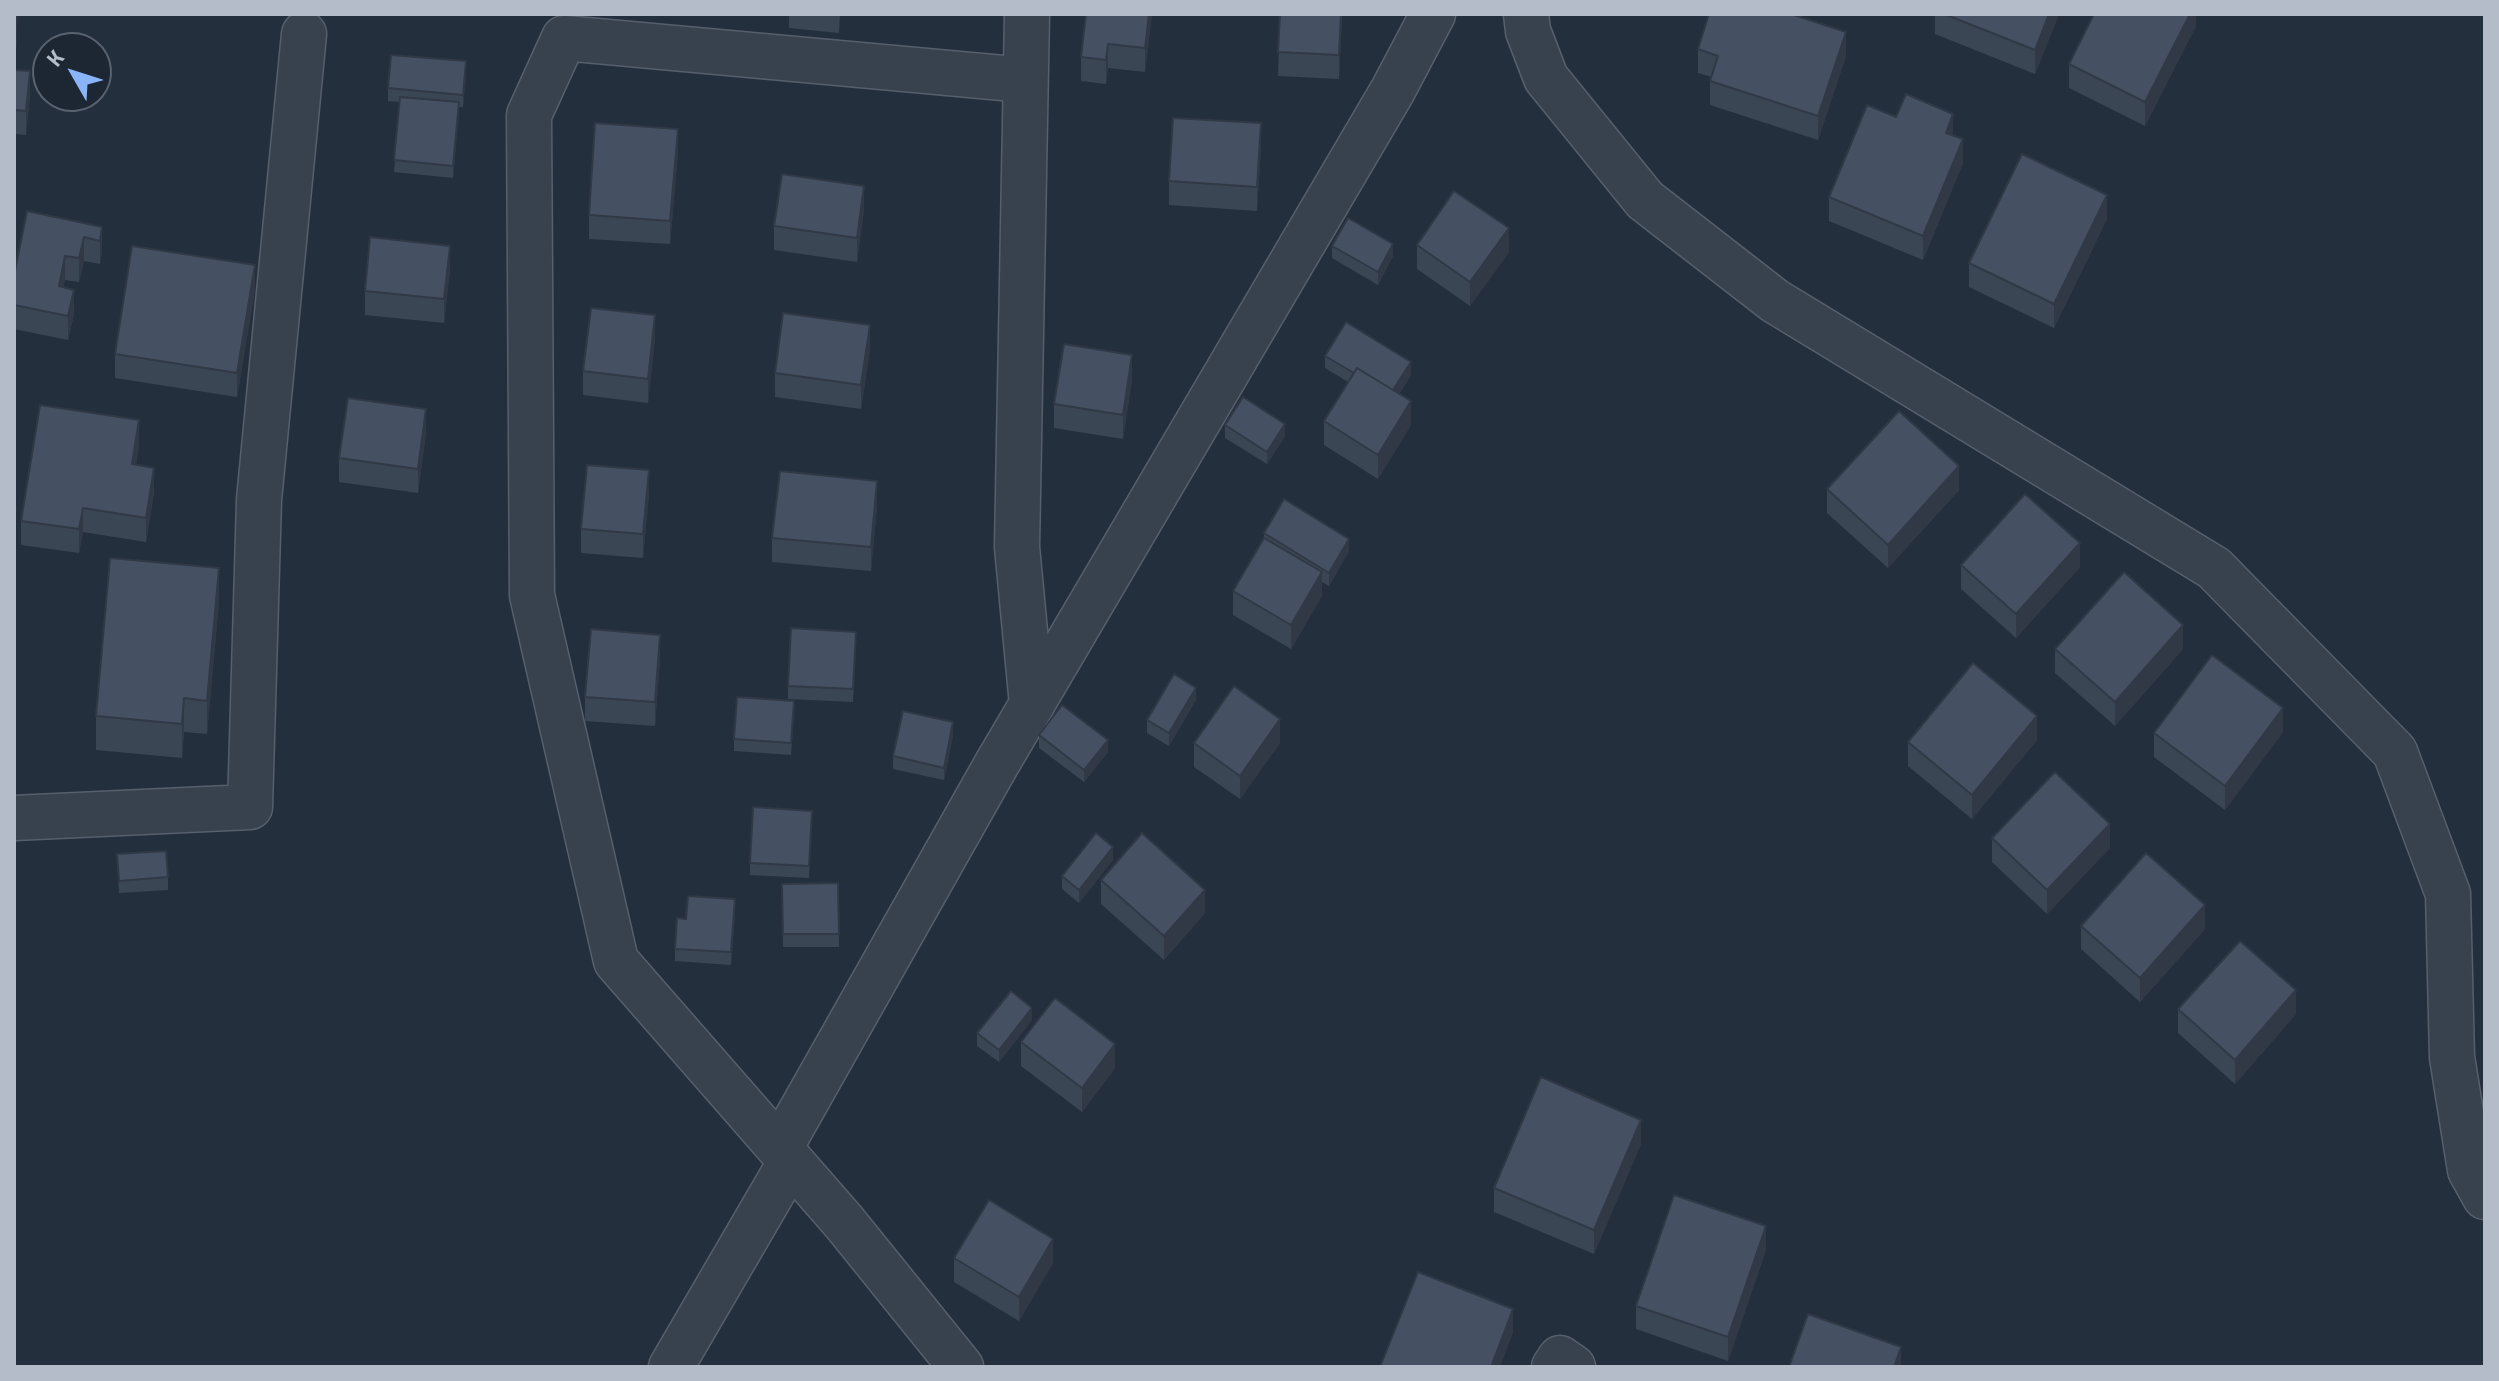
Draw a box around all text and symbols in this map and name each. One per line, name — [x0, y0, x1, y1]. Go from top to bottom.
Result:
north arrow — [32, 32, 112, 112]
text: K — [38, 42, 72, 74]

